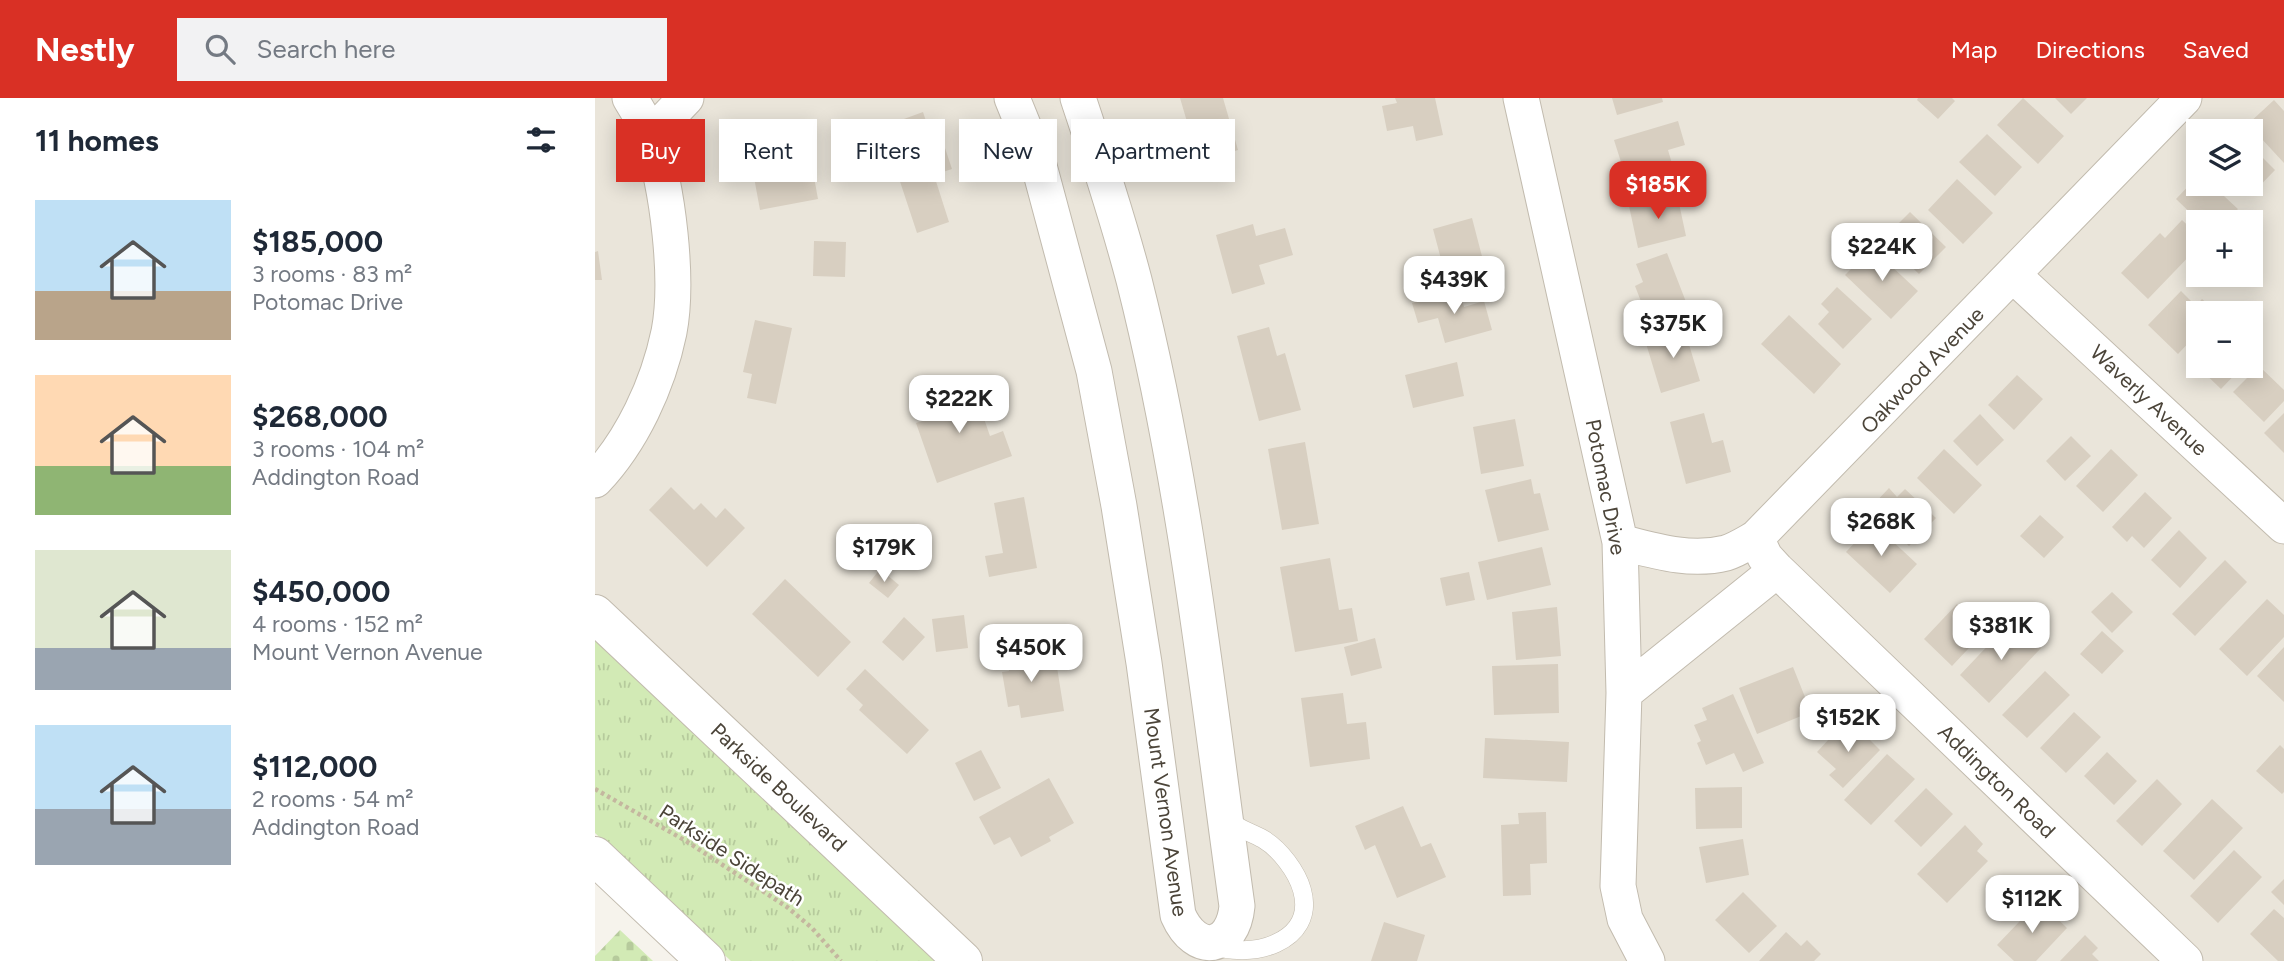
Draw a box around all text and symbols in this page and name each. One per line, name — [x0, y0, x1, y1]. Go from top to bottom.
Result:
search box — [177, 18, 667, 81]
text: Nestly — [35, 30, 135, 69]
icon: search — [201, 30, 239, 68]
text: Search here — [257, 33, 395, 65]
text: Map — [1951, 35, 1997, 64]
text: Directions — [2035, 35, 2145, 64]
text: Saved — [2183, 35, 2249, 64]
chip: Buy — [616, 119, 705, 182]
chip: Rent — [719, 119, 817, 182]
chip: Filters — [831, 119, 945, 182]
chip: New — [959, 119, 1057, 182]
chip: Apartment — [1071, 119, 1235, 182]
map controls — [2186, 119, 2263, 378]
button: layers — [2186, 119, 2263, 196]
icon: filters — [522, 121, 560, 159]
text: 11 homes — [35, 122, 159, 159]
pin: $185K — [1609, 162, 1707, 221]
text: $185K — [1625, 170, 1691, 198]
button: + — [2186, 210, 2263, 287]
text: $185,000 — [252, 223, 383, 260]
pin: $224K — [1833, 223, 1931, 283]
icon: home — [91, 228, 175, 312]
text: $224K — [1847, 232, 1917, 260]
pin: $439K — [1405, 256, 1503, 316]
text: 3 rooms · 83 m² — [252, 260, 412, 288]
text: $439K — [1420, 265, 1488, 293]
text: Potomac Drive — [252, 288, 403, 316]
pin: $375K — [1624, 300, 1722, 360]
button: − — [2186, 301, 2263, 378]
street label: Oakwood Avenue — [1855, 302, 1989, 438]
text: $375K — [1640, 309, 1707, 337]
street label: Waverly Avenue — [2085, 339, 2213, 461]
pin: $222K — [910, 376, 1008, 435]
text: $222K — [925, 384, 993, 412]
text: $268,000 — [252, 398, 388, 435]
icon: home — [91, 403, 175, 487]
street label: Potomac Drive — [1581, 417, 1631, 557]
text: 3 rooms · 104 m² — [252, 435, 424, 463]
text: Addington Road — [252, 463, 419, 491]
pin: $268K — [1832, 498, 1930, 558]
text: $268K — [1847, 507, 1915, 535]
pin: $179K — [835, 524, 933, 584]
text: $179K — [852, 533, 916, 561]
text: $450,000 — [252, 573, 391, 610]
icon: home — [91, 578, 175, 662]
pin: $381K — [1952, 602, 2050, 662]
text: 4 rooms · 152 m² — [252, 610, 423, 638]
text: $381K — [1969, 611, 2033, 639]
pin: $450K — [982, 624, 1080, 684]
text: $450K — [996, 633, 1066, 661]
text: Mount Vernon Avenue — [252, 638, 483, 666]
pin: $152K — [1799, 694, 1897, 754]
text: $152K — [1816, 703, 1880, 731]
street label: Mount Vernon Avenue — [1139, 706, 1193, 918]
street label: Parkside Boulevard — [706, 718, 852, 856]
street label: Addington Road — [1933, 719, 2061, 843]
text: $112,000 — [252, 748, 377, 785]
icon: home — [91, 753, 175, 837]
text: 2 rooms · 54 m² — [252, 785, 414, 813]
street label: Parkside Sidepath — [655, 799, 809, 911]
text: Addington Road — [252, 813, 419, 841]
pin: $112K — [1983, 876, 2081, 935]
text: $112K — [2002, 884, 2062, 912]

